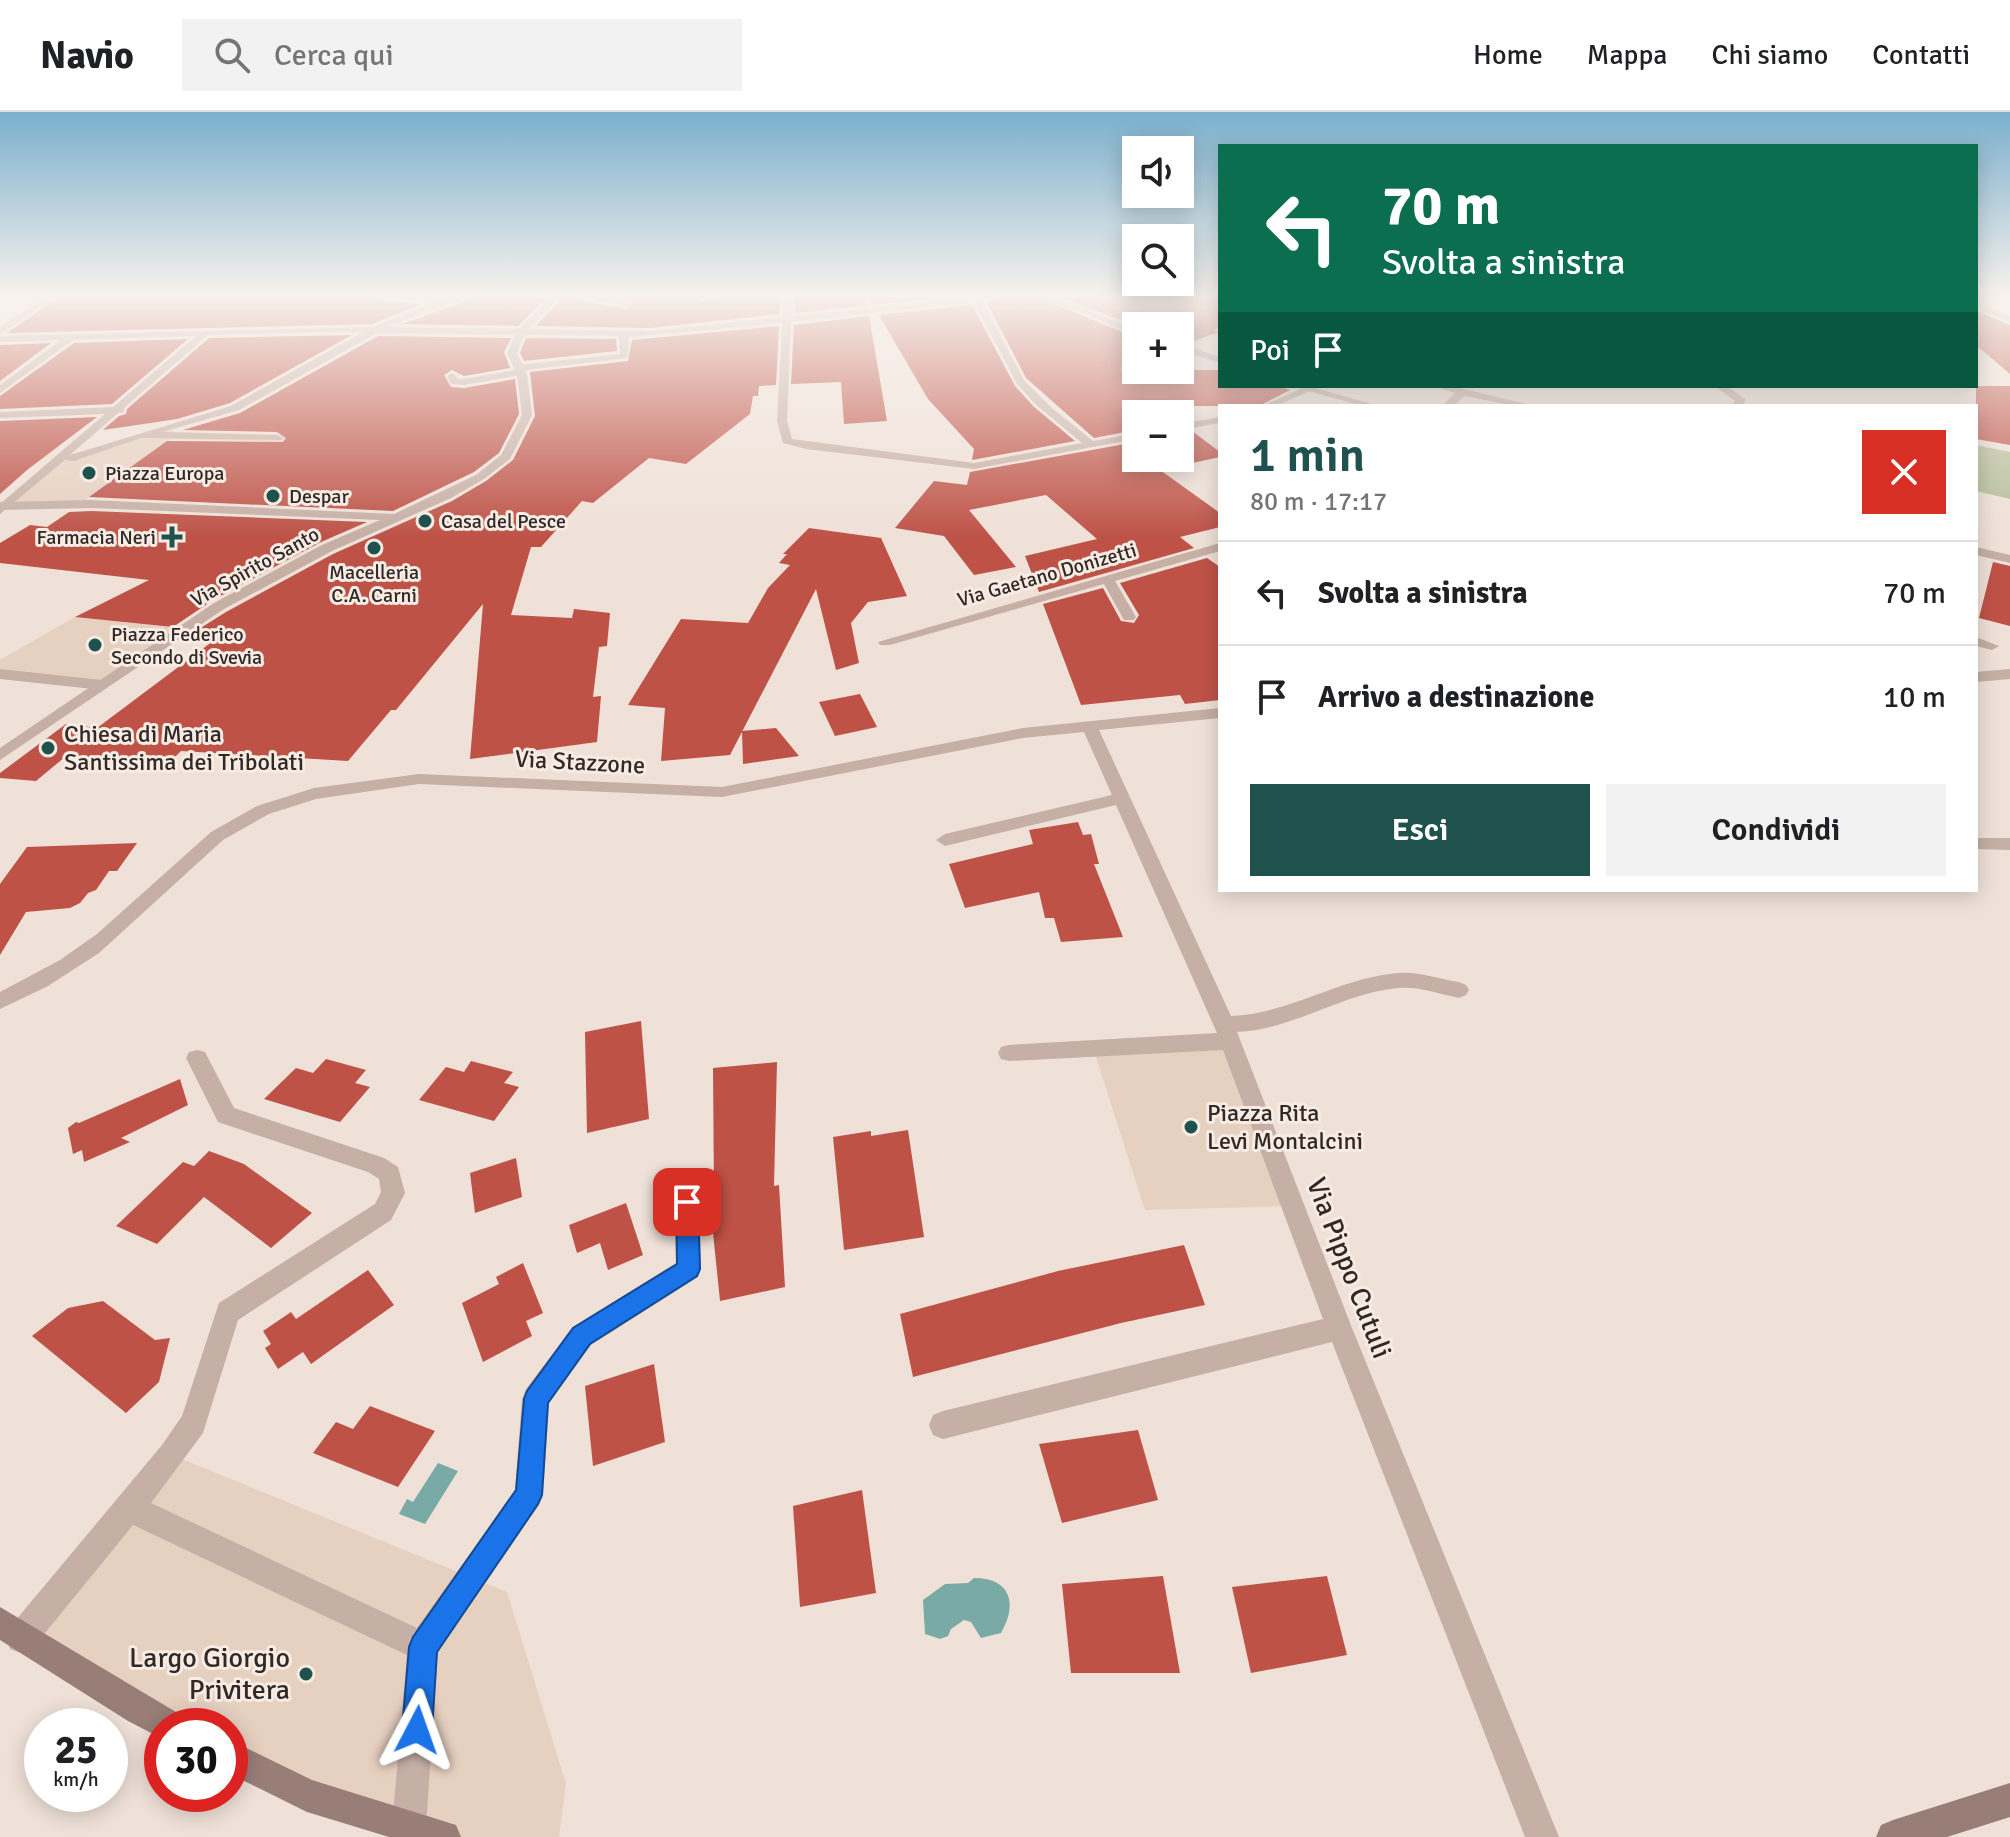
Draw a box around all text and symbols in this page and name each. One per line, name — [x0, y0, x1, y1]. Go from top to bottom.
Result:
search box — [182, 19, 742, 91]
text: Navio — [40, 32, 134, 79]
icon: search — [210, 33, 254, 77]
text: Cerca qui — [274, 37, 394, 74]
text: Home — [1473, 38, 1543, 72]
text: Mappa — [1587, 38, 1668, 72]
text: Chi siamo — [1712, 38, 1828, 72]
text: Contatti — [1872, 38, 1970, 72]
map controls — [1122, 136, 1194, 472]
button: sound — [1122, 136, 1194, 208]
text: 70 m — [1382, 171, 1500, 240]
icon: left — [1250, 176, 1354, 280]
button: search — [1122, 224, 1194, 296]
text: Svolta a sinistra — [1382, 240, 1625, 285]
button: + — [1122, 312, 1194, 384]
icon: arrive — [1306, 328, 1350, 372]
text: Poi — [1250, 332, 1290, 369]
button: − — [1122, 400, 1194, 472]
text: 1 min — [1250, 426, 1365, 485]
button: close — [1862, 430, 1946, 514]
place label: Piazza Europa — [105, 461, 224, 486]
marker: Piazza Europa — [80, 464, 98, 482]
place label: Despar — [289, 484, 349, 509]
text: 80 m · 17:17 — [1250, 486, 1387, 518]
marker: Despar — [264, 487, 282, 505]
place label: Casa del Pesce — [441, 509, 566, 534]
marker: Casa del Pesce — [416, 512, 434, 530]
street label: Via Spirito Santo — [187, 521, 323, 613]
place label: Farmacia Neri — [36, 525, 156, 550]
marker: Farmacia Neri — [163, 528, 181, 546]
street label: Via Gaetano Donizetti — [955, 537, 1139, 613]
marker: Macelleria C.A. Carni — [365, 539, 383, 557]
place label: Macelleria C.A. Carni — [329, 560, 419, 608]
icon: left — [1250, 571, 1294, 615]
text: Svolta a sinistra — [1318, 575, 1528, 612]
text: 70 m — [1883, 575, 1946, 612]
place label: Piazza Federico Secondo di Svevia — [111, 622, 262, 670]
marker: Piazza Federico Secondo di Svevia — [86, 636, 104, 654]
icon: arrive — [1250, 675, 1294, 719]
text: Arrivo a destinazione — [1318, 679, 1594, 716]
text: 10 m — [1883, 679, 1946, 716]
place label: Chiesa di Maria Santissima dei Tribolati — [64, 719, 304, 777]
marker: Chiesa di Maria Santissima dei Tribolati — [39, 739, 57, 757]
street label: Via Stazzone — [514, 744, 646, 780]
button: Esci — [1250, 784, 1590, 876]
button: Condividi — [1606, 784, 1946, 876]
place label: Piazza Rita Levi Montalcini — [1207, 1098, 1363, 1156]
marker: Piazza Rita Levi Montalcini — [1182, 1118, 1200, 1136]
pin — [653, 1168, 721, 1236]
street label: Via Pippo Cutuli — [1299, 1173, 1399, 1363]
icon: arrive — [665, 1180, 709, 1224]
place label: Largo Giorgio Privitera — [129, 1641, 290, 1707]
marker: Largo Giorgio Privitera — [297, 1665, 315, 1683]
position arrow — [375, 1688, 459, 1772]
speed limit sign: 30 — [144, 1708, 248, 1812]
text: 25 — [54, 1725, 98, 1775]
text: km/h — [53, 1767, 99, 1792]

